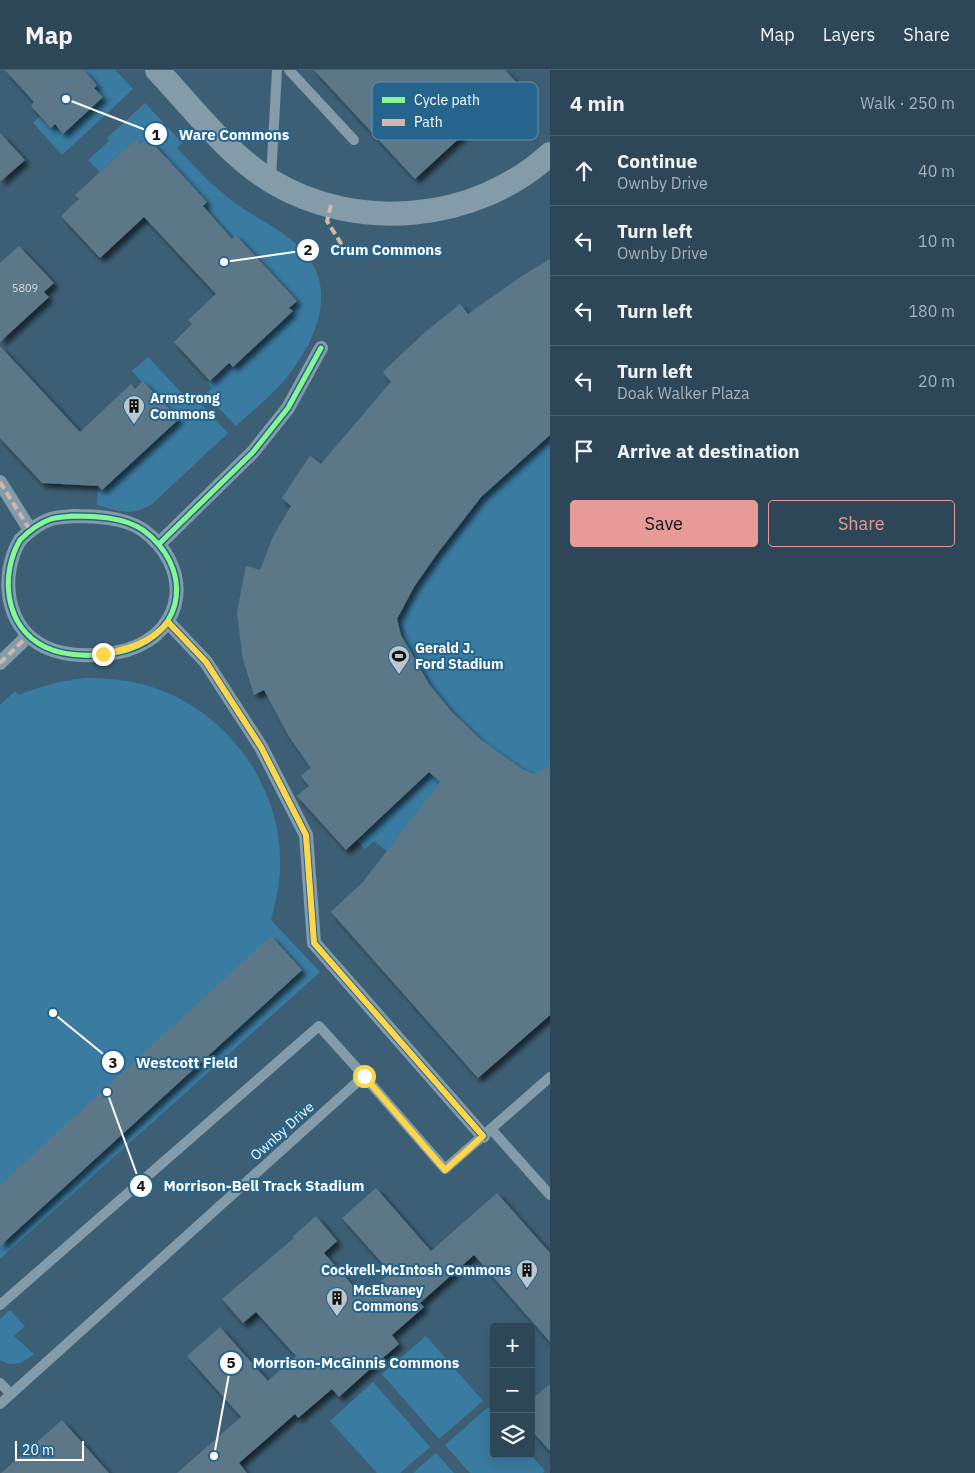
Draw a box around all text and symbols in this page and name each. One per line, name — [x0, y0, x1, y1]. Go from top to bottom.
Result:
text: Map — [25, 19, 73, 51]
text: Map — [760, 23, 795, 46]
text: Layers — [823, 23, 875, 46]
text: Share — [903, 23, 950, 46]
legend — [372, 82, 538, 140]
text: 4 min — [570, 89, 625, 117]
text: Cycle path — [414, 91, 480, 109]
text: Walk · 250 m — [860, 93, 955, 113]
text: Path — [414, 113, 443, 131]
callout: Ware Commons — [144, 119, 299, 149]
text: 1 — [151, 125, 161, 144]
text: Ware Commons — [179, 125, 290, 144]
text: Continue — [617, 149, 697, 173]
icon: ahead — [570, 157, 598, 185]
text: 40 m — [918, 161, 955, 181]
text: Ownby Drive — [617, 173, 708, 193]
text: Turn left — [617, 219, 693, 243]
icon: left — [570, 227, 598, 255]
text: 10 m — [918, 231, 955, 251]
callout: Crum Commons — [295, 235, 452, 265]
text: 2 — [303, 240, 313, 259]
text: Crum Commons — [330, 240, 442, 259]
text: Ownby Drive — [617, 243, 708, 263]
house number: 5809 — [12, 281, 38, 295]
icon: left — [570, 297, 598, 325]
text: Turn left — [617, 299, 693, 323]
text: 180 m — [908, 301, 955, 321]
text: Turn left — [617, 359, 693, 383]
icon: left — [570, 367, 598, 395]
text: 20 m — [918, 371, 955, 391]
text: Doak Walker Plaza — [617, 383, 750, 403]
place label: Armstrong Commons — [150, 389, 220, 423]
building icon: Armstrong Commons — [122, 394, 146, 425]
icon: arrive — [570, 437, 598, 465]
text: Arrive at destination — [617, 439, 800, 463]
button: Save — [570, 500, 758, 547]
button: Share — [768, 500, 955, 547]
place label: Gerald J. Ford Stadium — [415, 639, 503, 673]
route end — [92, 643, 115, 666]
sports icon: Gerald J. Ford Stadium — [387, 644, 411, 675]
callout: Westcott Field — [101, 1047, 248, 1077]
text: 3 — [108, 1053, 118, 1072]
text: Westcott Field — [136, 1053, 238, 1072]
route start — [353, 1065, 376, 1088]
street label: Ownby Drive — [246, 1098, 318, 1164]
callout: Morrison-Bell Track Stadium — [129, 1171, 374, 1201]
text: 4 — [136, 1176, 146, 1195]
text: Morrison-Bell Track Stadium — [164, 1176, 364, 1195]
building icon: Cockrell-McIntosh Commons — [515, 1258, 539, 1289]
place label: Cockrell-McIntosh Commons — [321, 1261, 511, 1279]
place label: McElvaney Commons — [353, 1281, 424, 1315]
building icon: McElvaney Commons — [325, 1286, 349, 1317]
map controls — [490, 1323, 535, 1458]
button: + — [490, 1323, 535, 1368]
callout: Morrison-McGinnis Commons — [218, 1348, 470, 1378]
text: 5 — [226, 1353, 236, 1372]
text: Morrison-McGinnis Commons — [253, 1353, 460, 1372]
button: − — [490, 1368, 535, 1413]
button: layers — [490, 1413, 535, 1458]
scale bar — [15, 1438, 84, 1461]
text: 20 m — [22, 1441, 54, 1459]

